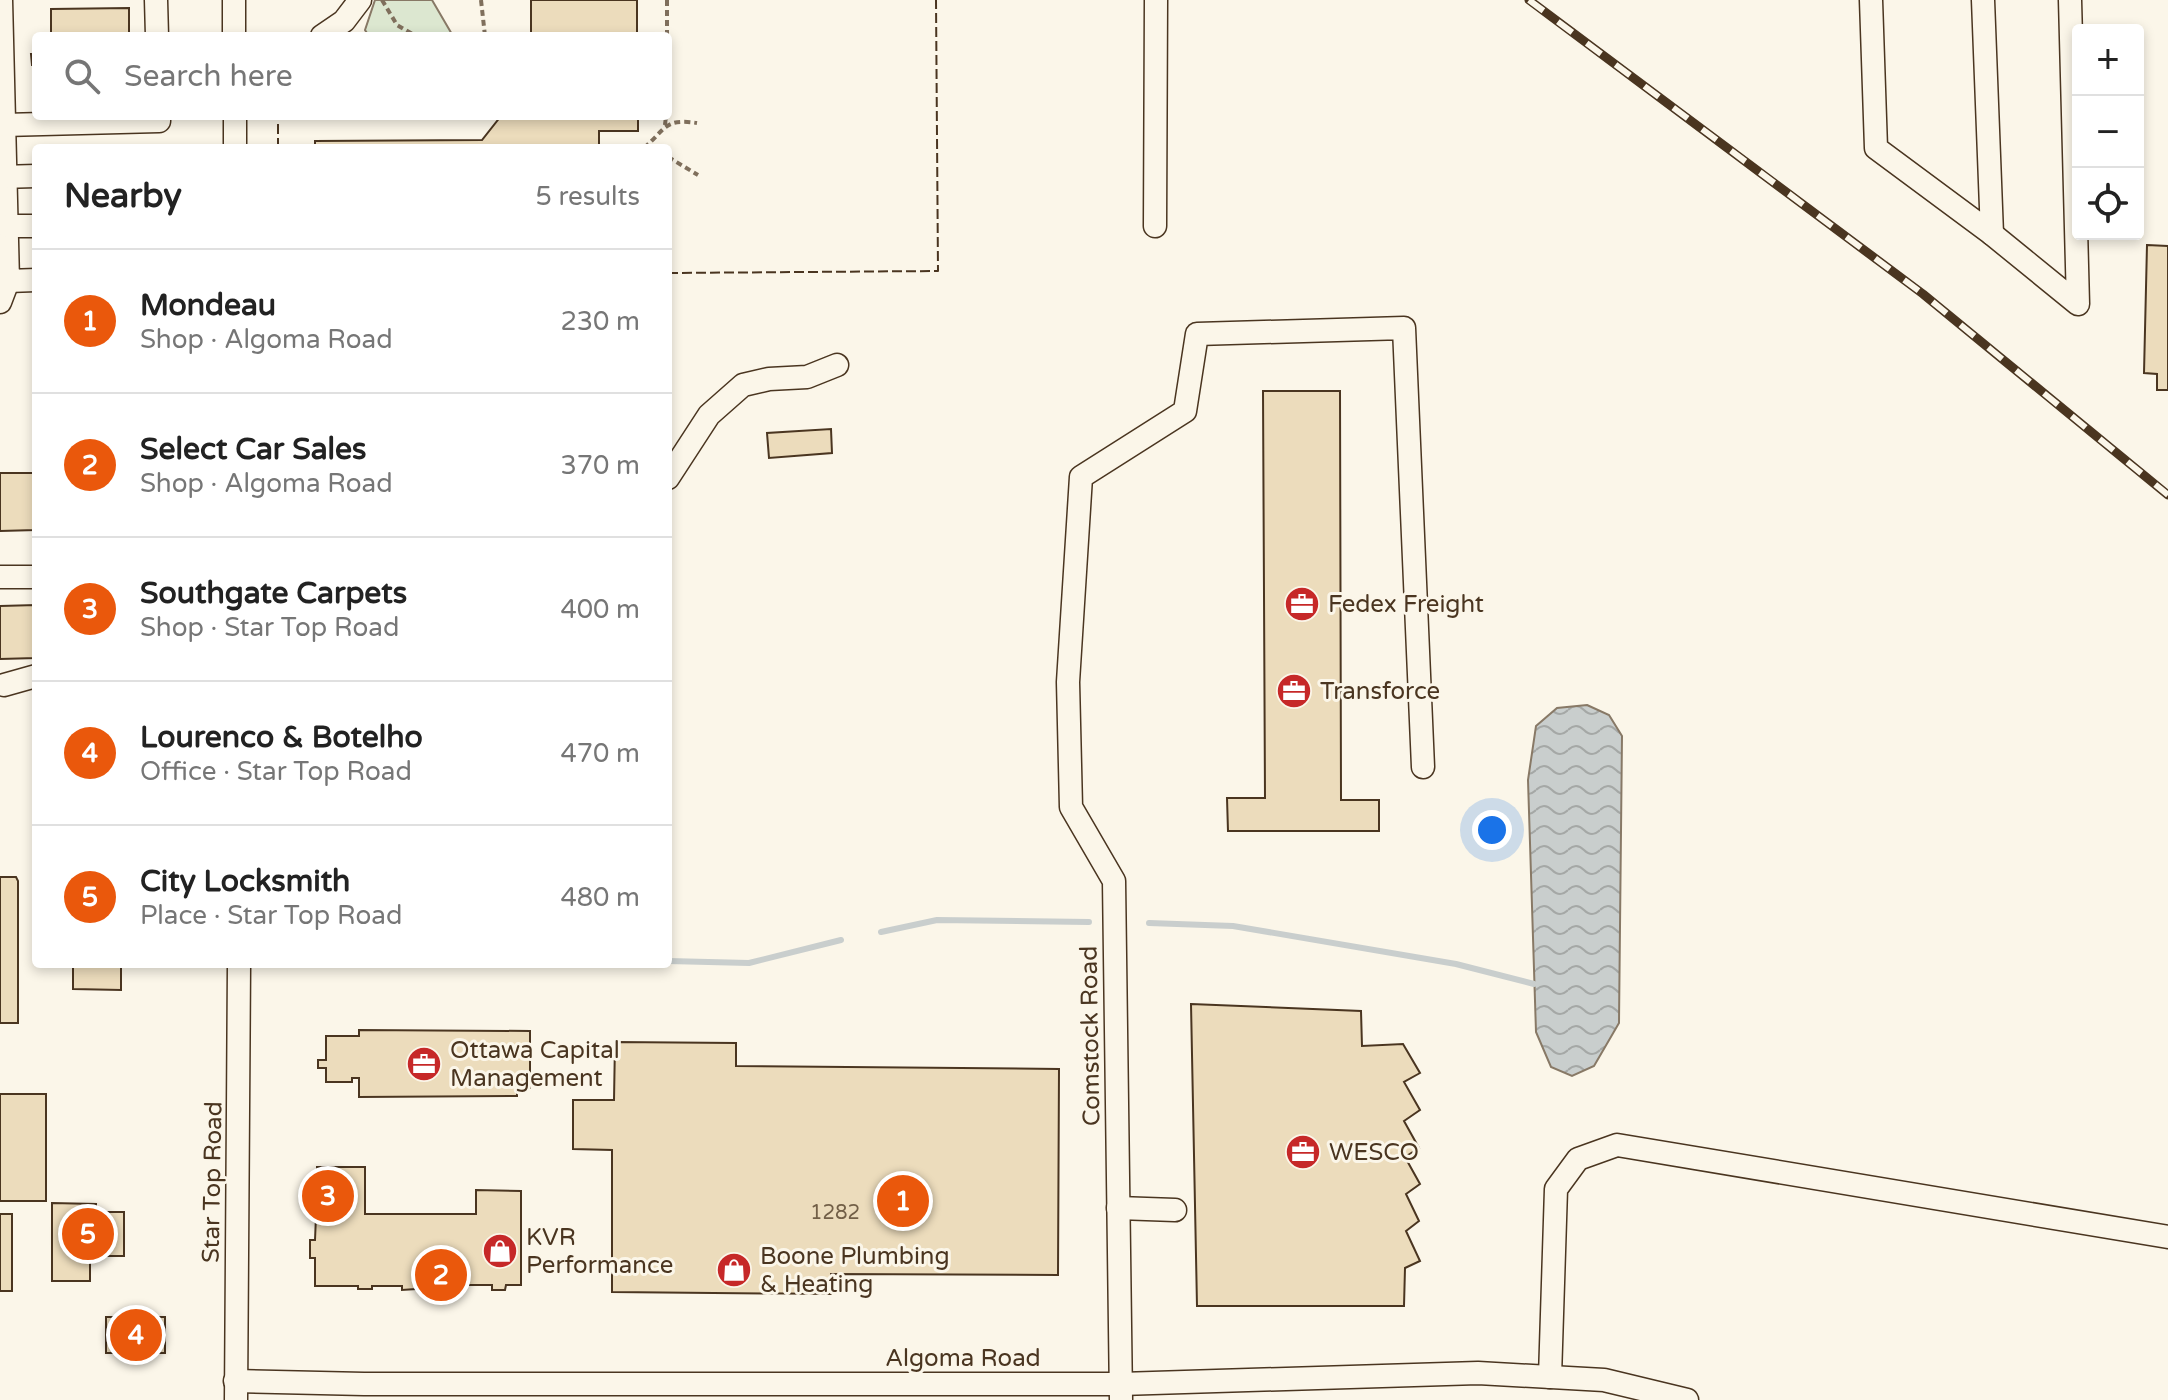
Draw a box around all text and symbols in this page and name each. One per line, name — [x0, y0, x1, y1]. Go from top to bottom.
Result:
map controls — [2072, 24, 2144, 240]
button: + — [2072, 24, 2144, 96]
search box — [32, 32, 672, 120]
icon: search — [60, 54, 104, 98]
text: Search here — [124, 58, 293, 95]
button: − — [2072, 96, 2144, 168]
button: locate — [2072, 168, 2144, 240]
text: Nearby — [64, 176, 182, 217]
text: 5 results — [535, 181, 640, 212]
text: Mondeau — [140, 287, 276, 324]
text: 1 — [82, 306, 98, 337]
text: 230 m — [560, 306, 640, 337]
text: Shop · Algoma Road — [140, 324, 393, 355]
text: Select Car Sales — [140, 431, 366, 468]
text: 2 — [82, 450, 98, 481]
text: 370 m — [560, 450, 640, 481]
text: Shop · Algoma Road — [140, 468, 393, 499]
text: Southgate Carpets — [140, 575, 407, 612]
office icon: Fedex Freight — [1283, 585, 1321, 623]
place label: Fedex Freight — [1328, 590, 1484, 619]
text: 3 — [82, 594, 98, 625]
text: 400 m — [560, 594, 640, 625]
text: Shop · Star Top Road — [140, 612, 399, 643]
office icon: Transforce — [1275, 672, 1313, 710]
place label: Transforce — [1320, 677, 1440, 706]
text: Lourenco & Botelho — [140, 719, 423, 756]
text: 4 — [82, 738, 98, 769]
text: 470 m — [560, 738, 640, 769]
text: Office · Star Top Road — [140, 756, 412, 787]
your location — [1472, 810, 1512, 850]
text: City Locksmith — [140, 863, 350, 900]
text: 5 — [82, 882, 98, 913]
text: 480 m — [560, 882, 640, 913]
text: Place · Star Top Road — [140, 900, 402, 931]
street label: Comstock Road — [1074, 946, 1107, 1126]
place label: Ottawa Capital Management — [450, 1036, 620, 1093]
office icon: Ottawa Capital Management — [405, 1045, 443, 1083]
street label: Star Top Road — [197, 1101, 228, 1263]
office icon: WESCO — [1284, 1133, 1322, 1171]
place label: WESCO — [1329, 1138, 1419, 1167]
pin: 3 — [302, 1166, 354, 1226]
pin: 1 — [877, 1171, 929, 1231]
house number: 1282 — [810, 1201, 860, 1225]
pin: 5 — [62, 1204, 114, 1264]
place label: KVR Performance — [526, 1223, 673, 1280]
shop icon: KVR Performance — [481, 1232, 519, 1270]
place label: Boone Plumbing & Heating — [760, 1242, 950, 1299]
pin: 2 — [415, 1245, 467, 1305]
shop icon: Boone Plumbing & Heating — [715, 1251, 753, 1289]
pin: 4 — [110, 1305, 162, 1365]
street label: Algoma Road — [885, 1344, 1041, 1373]

